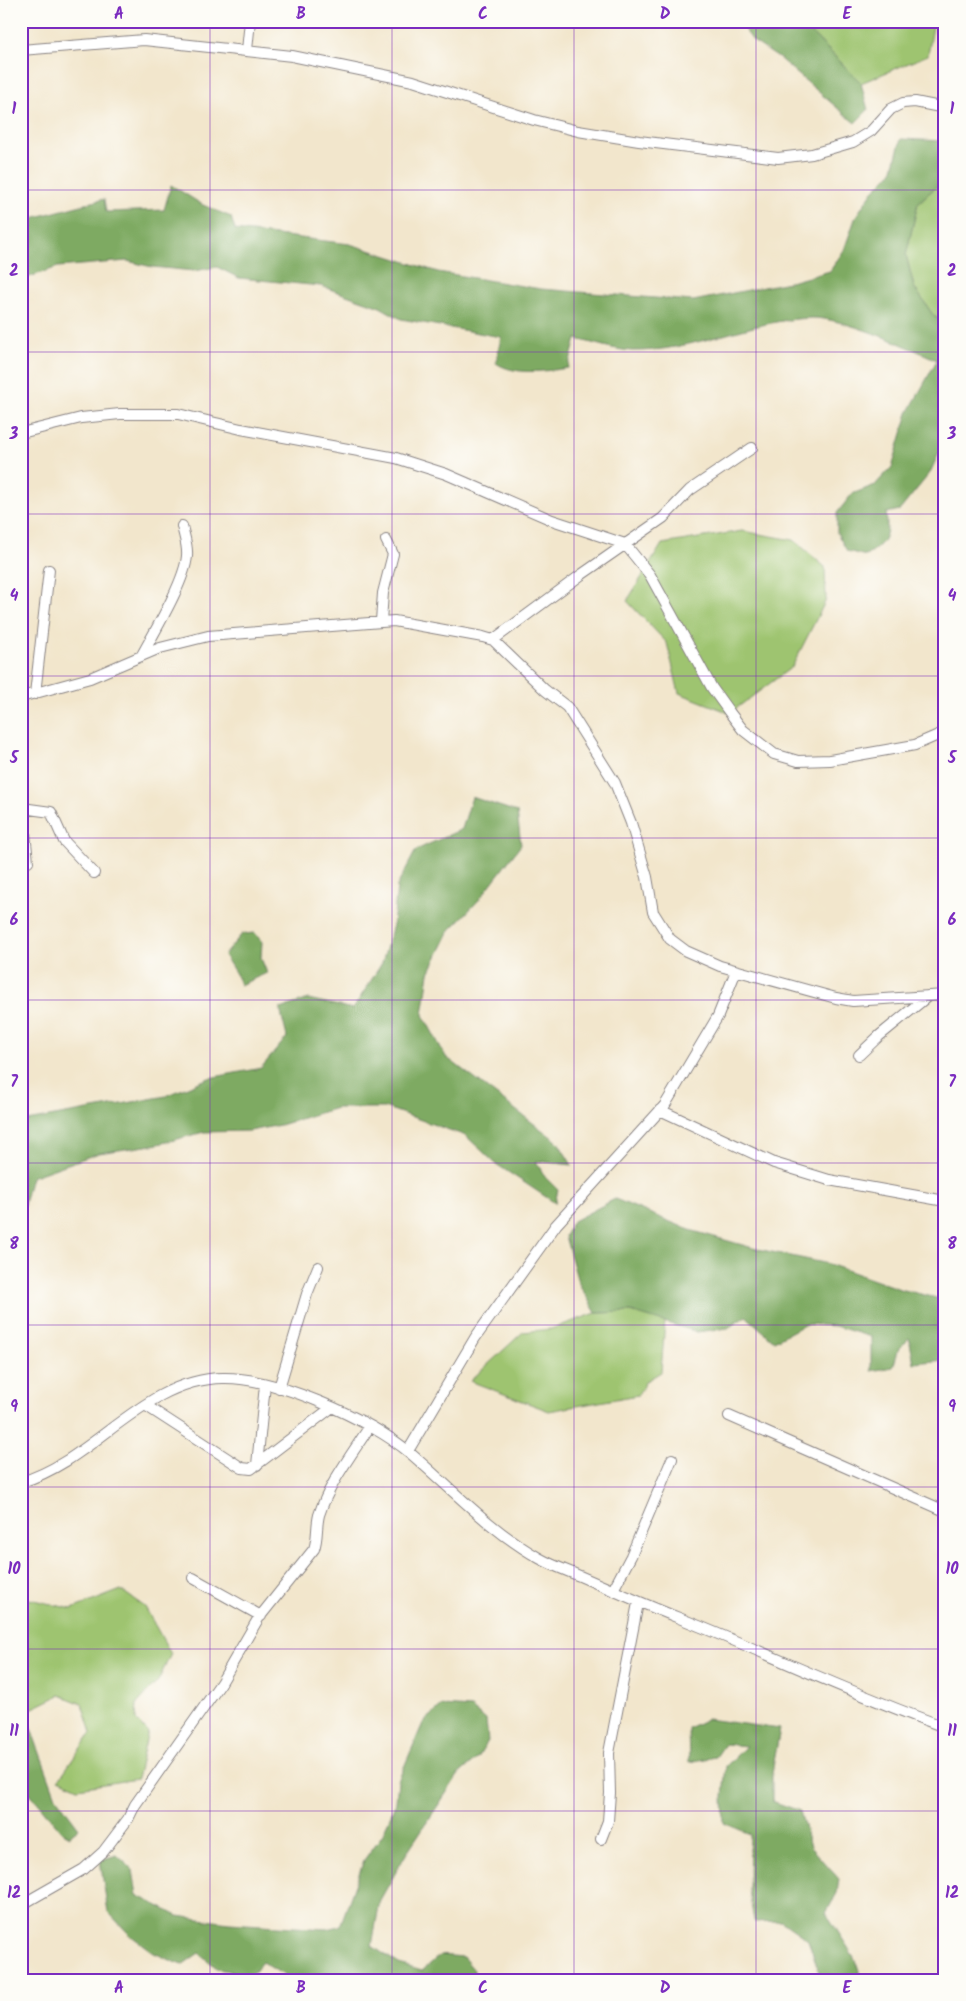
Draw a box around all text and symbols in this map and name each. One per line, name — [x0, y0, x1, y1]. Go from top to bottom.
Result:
text: A — [114, 2, 124, 27]
text: B — [296, 2, 306, 27]
text: C — [478, 2, 488, 27]
text: D — [660, 2, 671, 27]
text: E — [843, 2, 853, 27]
text: 1 — [12, 97, 17, 122]
text: 1 — [950, 97, 955, 122]
text: 2 — [9, 259, 19, 284]
text: 2 — [947, 259, 957, 284]
text: 3 — [9, 422, 19, 447]
text: 3 — [947, 422, 957, 447]
text: 4 — [10, 584, 19, 609]
text: 4 — [948, 584, 957, 609]
text: 5 — [9, 746, 20, 771]
text: 5 — [947, 746, 958, 771]
text: 6 — [10, 908, 19, 933]
text: 6 — [948, 908, 957, 933]
text: 7 — [10, 1070, 18, 1095]
text: 7 — [948, 1070, 956, 1095]
text: 8 — [9, 1232, 19, 1257]
text: 8 — [947, 1232, 957, 1257]
text: 9 — [10, 1395, 18, 1420]
text: 9 — [948, 1395, 956, 1420]
text: 10 — [7, 1557, 21, 1582]
text: 10 — [945, 1557, 959, 1582]
text: 11 — [9, 1719, 19, 1744]
text: 11 — [947, 1719, 957, 1744]
text: 12 — [7, 1881, 21, 1906]
text: 12 — [945, 1881, 959, 1906]
text: A — [114, 1976, 124, 2001]
text: B — [296, 1976, 306, 2001]
text: C — [478, 1976, 488, 2001]
text: D — [660, 1976, 671, 2001]
text: E — [843, 1976, 853, 2001]

